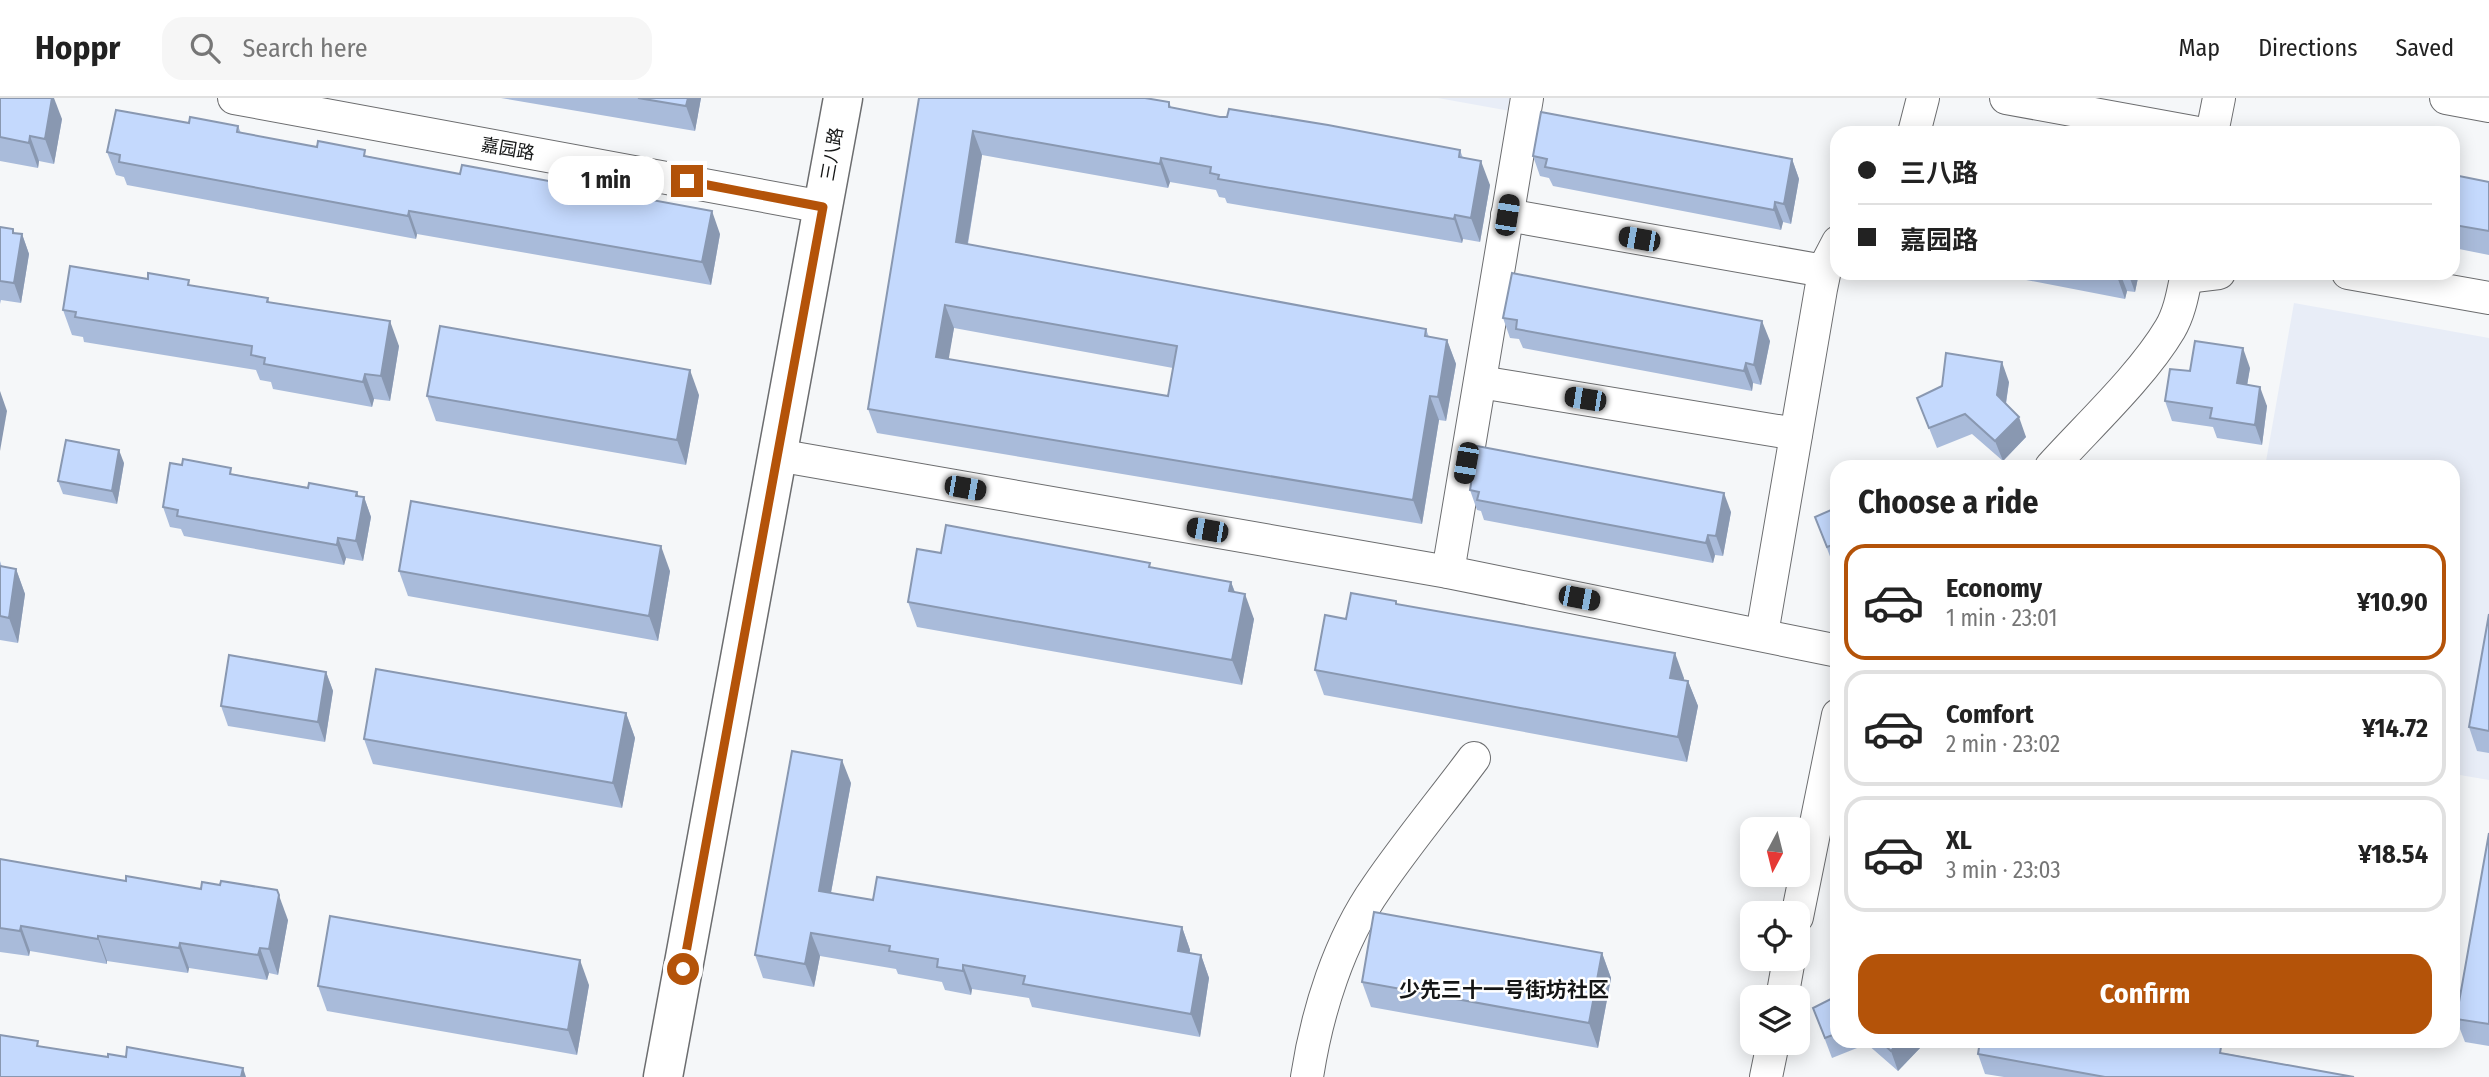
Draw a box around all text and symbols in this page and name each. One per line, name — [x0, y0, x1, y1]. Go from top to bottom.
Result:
search box — [162, 17, 652, 80]
text: Hoppr — [35, 28, 120, 68]
icon: search — [186, 29, 224, 67]
text: Search here — [242, 33, 368, 64]
text: Map — [2179, 34, 2220, 62]
text: Directions — [2258, 34, 2357, 62]
text: Saved — [2395, 34, 2454, 62]
street label: 三八路 — [816, 126, 848, 182]
street label: 嘉园路 — [480, 133, 536, 165]
callout: 1 min — [547, 156, 662, 206]
text: 三八路 — [1900, 158, 1978, 189]
route end — [671, 165, 703, 197]
text: 1 min — [581, 166, 631, 194]
car — [1494, 193, 1521, 237]
car — [1617, 225, 1662, 253]
text: 嘉园路 — [1900, 225, 1978, 256]
car — [1563, 385, 1608, 413]
car — [1453, 440, 1480, 486]
car — [943, 474, 988, 502]
text: Choose a ride — [1858, 483, 2039, 521]
car — [1185, 516, 1230, 544]
icon: car — [1862, 571, 1925, 634]
text: Economy — [1946, 573, 2042, 604]
car — [1557, 584, 1602, 612]
text: ¥10.90 — [2357, 587, 2428, 618]
text: 1 min · 23:01 — [1946, 604, 2057, 632]
icon: car — [1862, 697, 1925, 760]
text: Comfort — [1946, 699, 2034, 730]
text: ¥14.72 — [2362, 713, 2428, 744]
text: 2 min · 23:02 — [1946, 730, 2060, 758]
north arrow — [1740, 817, 1810, 887]
map controls — [1740, 817, 1810, 1055]
icon: car — [1862, 823, 1925, 886]
text: XL — [1946, 825, 1972, 856]
text: ¥18.54 — [2358, 839, 2428, 870]
text: 3 min · 23:03 — [1946, 856, 2061, 884]
button: locate — [1740, 901, 1810, 971]
route start — [667, 953, 699, 985]
button: Confirm — [1858, 954, 2432, 1034]
district label: 少先三十一号街坊社区 — [1399, 977, 1609, 1003]
button: layers — [1740, 985, 1810, 1055]

